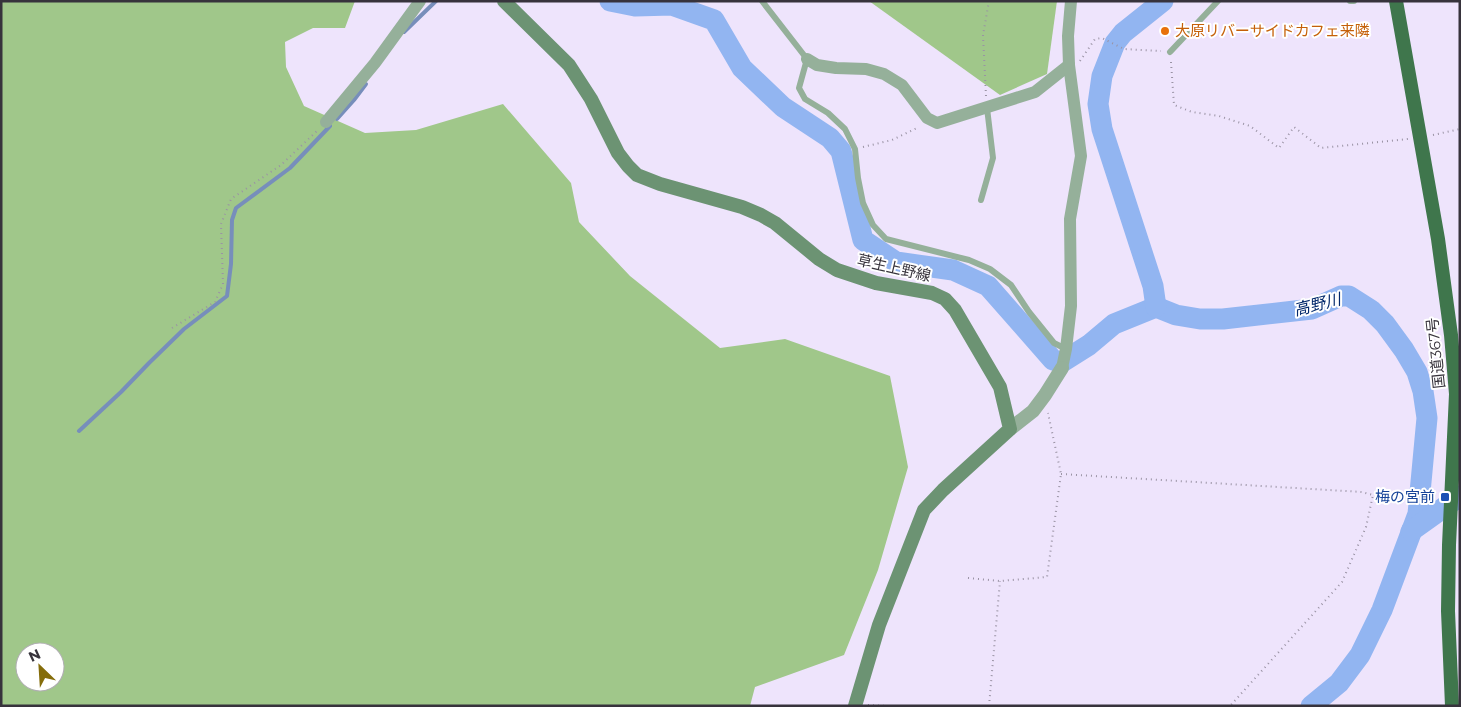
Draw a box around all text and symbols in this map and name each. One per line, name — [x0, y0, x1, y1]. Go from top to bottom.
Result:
place label: 大原リバーサイドカフェ来隣 — [1175, 21, 1370, 40]
marker: 大原リバーサイドカフェ来隣 — [1159, 25, 1171, 37]
street label: 草生上野線 — [855, 250, 933, 285]
water label: 高野川 — [1292, 289, 1345, 320]
street label: 国道367号 — [1422, 317, 1449, 390]
place label: 梅の宮前 — [1375, 487, 1435, 506]
marker: 梅の宮前 — [1439, 491, 1451, 503]
north arrow — [15, 642, 65, 692]
text: N — [26, 645, 43, 666]

